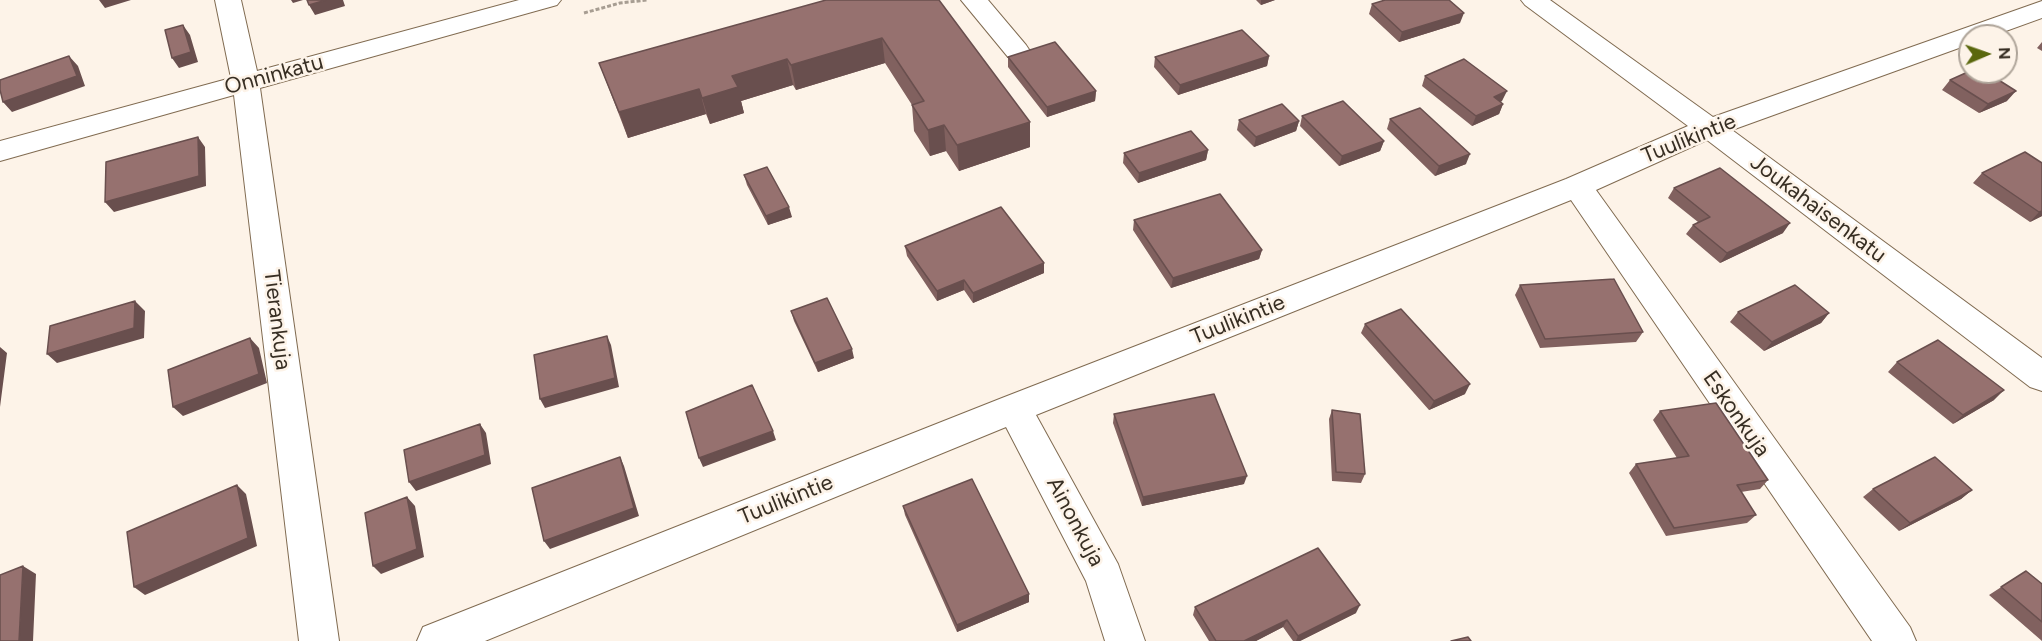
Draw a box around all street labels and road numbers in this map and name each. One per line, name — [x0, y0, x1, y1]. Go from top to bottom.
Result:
street label: Onninkatu — [222, 49, 326, 101]
street label: Tuulikintie — [1638, 108, 1740, 170]
street label: Joukahaisenkatu — [1745, 149, 1891, 269]
street label: Tierankuja — [258, 269, 296, 371]
street label: Tuulikintie — [1187, 289, 1289, 351]
street label: Eskonkuja — [1697, 366, 1775, 462]
street label: Tuulikintie — [735, 469, 837, 531]
street label: Ainonkuja — [1040, 473, 1110, 571]

